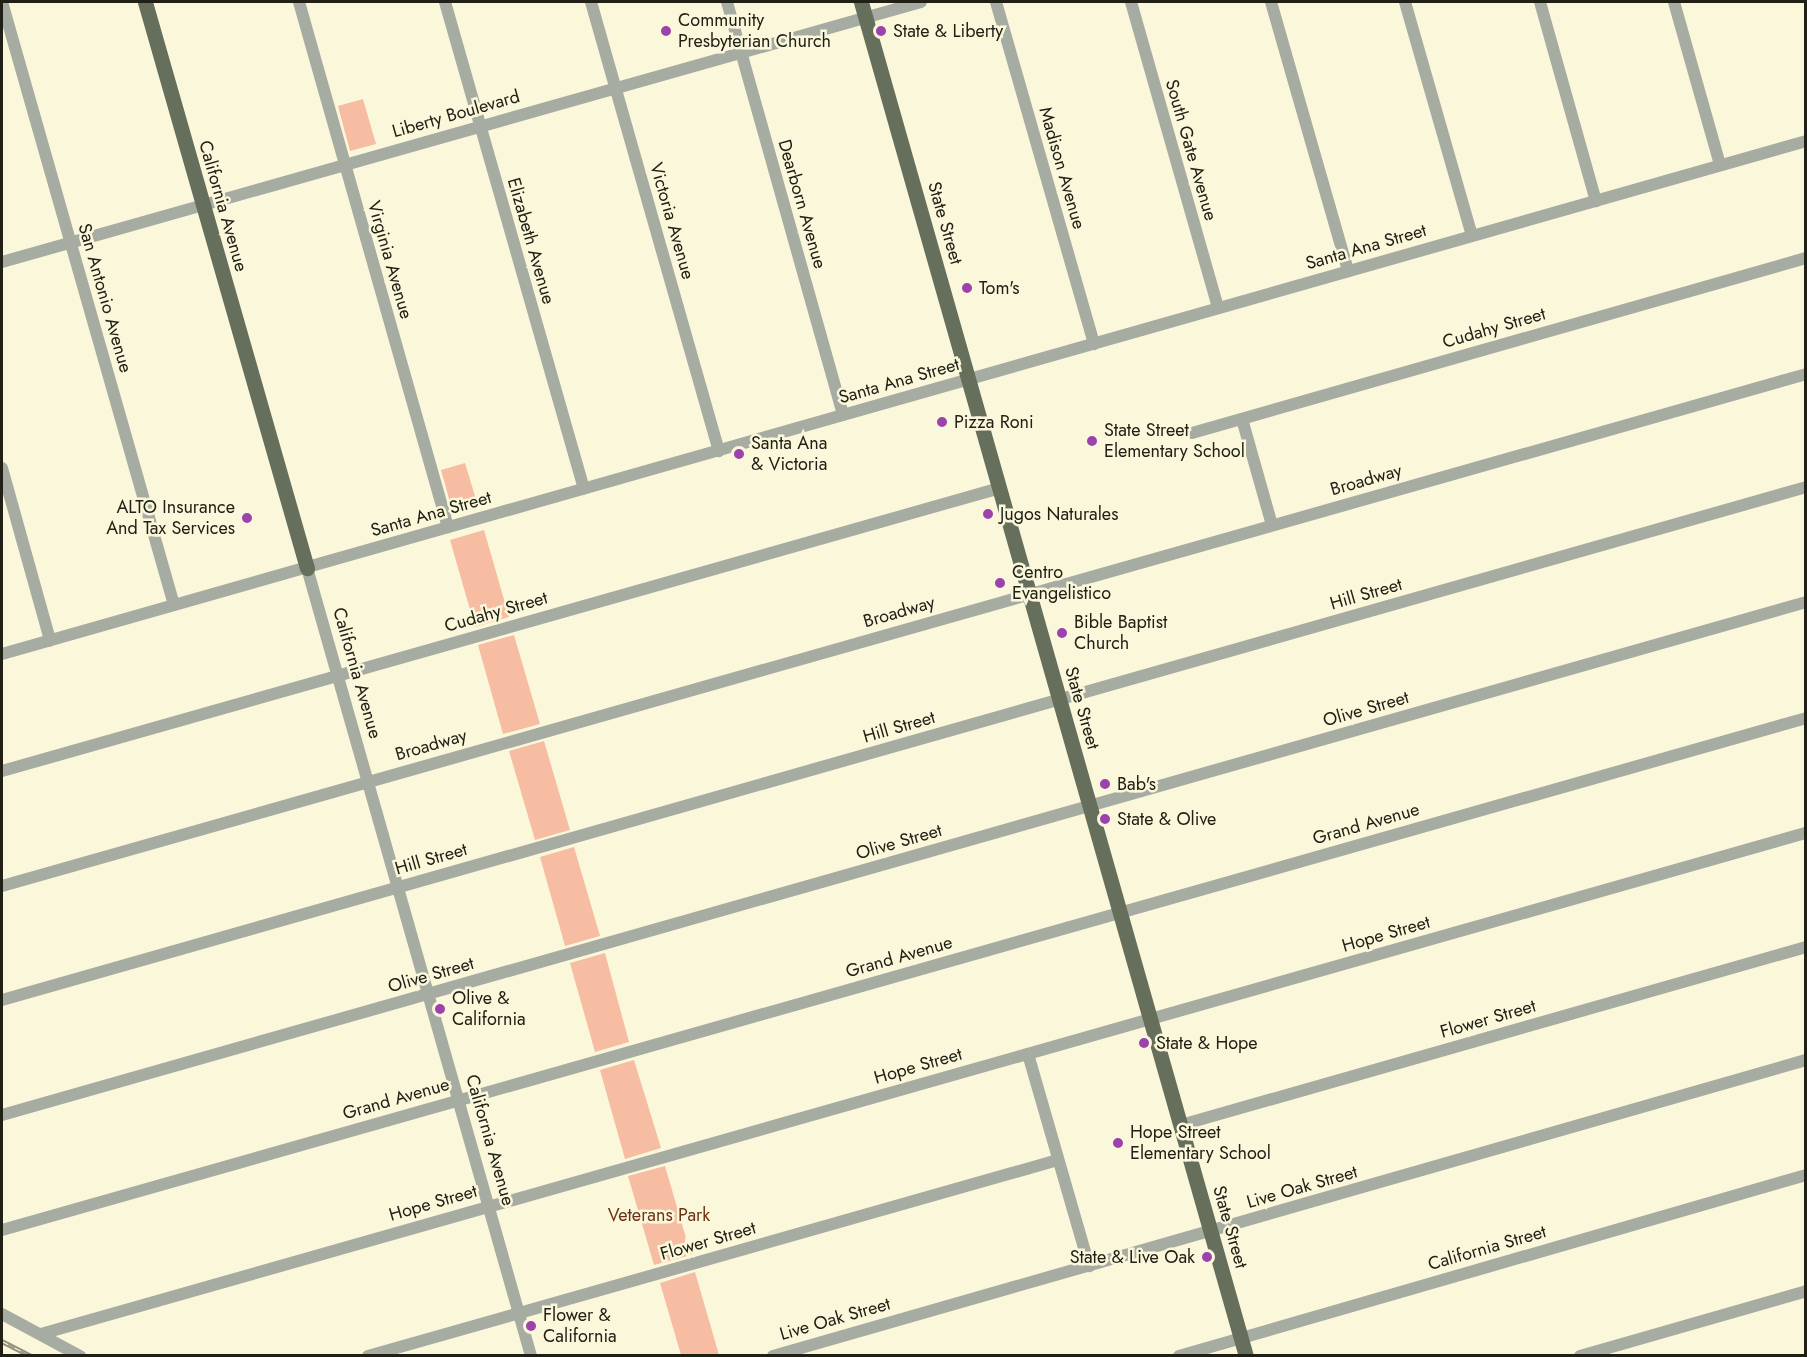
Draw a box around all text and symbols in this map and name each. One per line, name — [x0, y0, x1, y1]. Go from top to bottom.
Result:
place label: Community Presbyterian Church — [678, 10, 831, 52]
place label: State & Liberty — [893, 20, 1003, 42]
marker: Community Presbyterian Church — [659, 24, 673, 38]
marker: State & Liberty — [874, 24, 888, 38]
street label: South Gate Avenue — [1160, 77, 1222, 223]
street label: Liberty Boulevard — [390, 85, 522, 143]
street label: Madison Avenue — [1034, 104, 1090, 232]
street label: Dearborn Avenue — [773, 137, 831, 271]
street label: California Avenue — [194, 138, 252, 274]
street label: Victoria Avenue — [645, 160, 699, 282]
street label: Elizabeth Avenue — [503, 175, 559, 307]
street label: State Street — [923, 179, 967, 267]
street label: Virginia Avenue — [363, 199, 417, 321]
street label: Santa Ana Street — [1303, 219, 1429, 275]
street label: San Antonio Avenue — [73, 221, 137, 375]
place label: Tom's — [979, 277, 1019, 299]
marker: Tom's — [960, 281, 974, 295]
street label: Cudahy Street — [1440, 303, 1548, 353]
street label: Santa Ana Street — [836, 353, 962, 409]
place label: Pizza Roni — [954, 411, 1034, 433]
marker: Pizza Roni — [935, 415, 949, 429]
place label: State Street Elementary School — [1104, 420, 1245, 462]
place label: Santa Ana & Victoria — [751, 433, 827, 476]
marker: State Street Elementary School — [1085, 434, 1099, 448]
marker: Santa Ana & Victoria — [732, 447, 746, 461]
street label: Broadway — [1328, 459, 1404, 501]
street label: Santa Ana Street — [368, 486, 494, 542]
place label: ALTO Insurance And Tax Services — [106, 497, 235, 540]
place label: Jugos Naturales — [1000, 503, 1118, 525]
marker: Jugos Naturales — [981, 507, 995, 521]
marker: ALTO Insurance And Tax Services — [240, 511, 254, 525]
place label: Centro Evangelistico — [1012, 562, 1111, 604]
street label: Hill Street — [1327, 573, 1405, 615]
marker: Centro Evangelistico — [993, 576, 1007, 590]
street label: Cudahy Street — [442, 587, 550, 637]
street label: Broadway — [861, 591, 937, 633]
street label: California Avenue — [328, 605, 386, 741]
place label: Bible Baptist Church — [1074, 612, 1167, 654]
marker: Bible Baptist Church — [1055, 626, 1069, 640]
street label: State Street — [1060, 664, 1104, 752]
street label: Olive Street — [1321, 686, 1411, 732]
street label: Hill Street — [860, 706, 938, 748]
street label: Broadway — [393, 724, 469, 766]
place label: Bab's — [1117, 773, 1156, 795]
marker: Bab's — [1098, 777, 1112, 791]
street label: Grand Avenue — [1310, 798, 1422, 850]
place label: State & Olive — [1117, 808, 1216, 830]
marker: State & Olive — [1098, 812, 1112, 826]
street label: Olive Street — [854, 819, 944, 865]
street label: Hill Street — [392, 838, 470, 880]
street label: Hope Street — [1339, 911, 1433, 957]
street label: Grand Avenue — [843, 931, 955, 983]
street label: Olive Street — [386, 952, 476, 998]
place label: Olive & California — [452, 988, 526, 1030]
street label: Flower Street — [1438, 995, 1538, 1043]
marker: Olive & California — [433, 1002, 447, 1016]
place label: State & Hope — [1156, 1032, 1258, 1054]
marker: State & Hope — [1137, 1036, 1151, 1050]
street label: Hope Street — [871, 1043, 965, 1089]
street label: California Avenue — [461, 1072, 519, 1208]
street label: Grand Avenue — [340, 1073, 452, 1125]
place label: Hope Street Elementary School — [1130, 1122, 1271, 1164]
marker: Hope Street Elementary School — [1111, 1136, 1125, 1150]
street label: Live Oak Street — [1244, 1161, 1360, 1213]
street label: Hope Street — [386, 1180, 480, 1226]
street label: State Street — [1208, 1183, 1252, 1271]
park label: Veterans Park — [608, 1204, 710, 1226]
street label: Flower Street — [658, 1217, 758, 1265]
street label: California Street — [1425, 1221, 1549, 1275]
place label: State & Live Oak — [1070, 1246, 1195, 1268]
marker: State & Live Oak — [1200, 1250, 1214, 1264]
street label: Live Oak Street — [777, 1293, 893, 1345]
place label: Flower & California — [543, 1305, 617, 1348]
marker: Flower & California — [524, 1319, 538, 1333]

